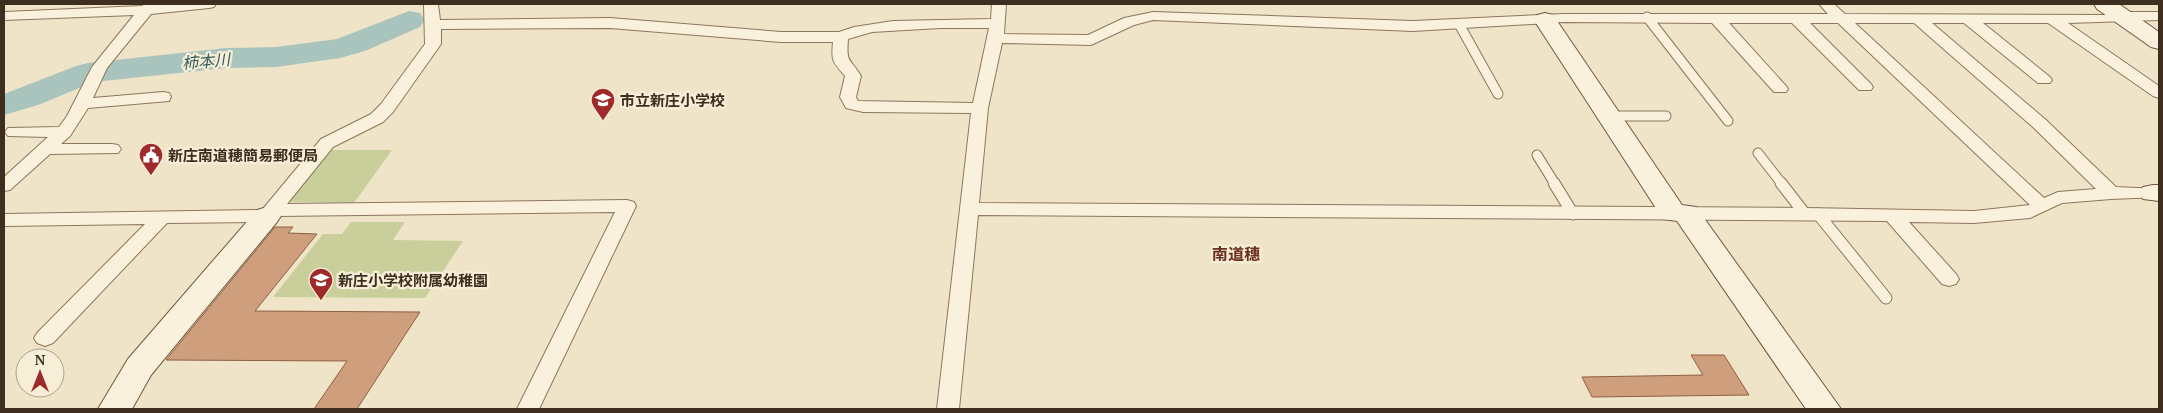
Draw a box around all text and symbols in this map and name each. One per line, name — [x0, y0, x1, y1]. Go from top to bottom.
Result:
water label: 柿本川 — [181, 48, 233, 74]
school or university icon: 市立新庄小学校 — [590, 87, 616, 121]
place label: 市立新庄小学校 — [620, 90, 725, 110]
public building icon: 新庄南道穂簡易郵便局 — [138, 142, 164, 176]
place label: 新庄南道穂簡易郵便局 — [168, 145, 318, 165]
district label: 南道穗 — [1212, 243, 1260, 265]
school or university icon: 新庄小学校附属幼稚園 — [308, 267, 334, 301]
place label: 新庄小学校附属幼稚園 — [338, 270, 488, 290]
north arrow — [15, 348, 65, 398]
text: N — [35, 350, 46, 369]

